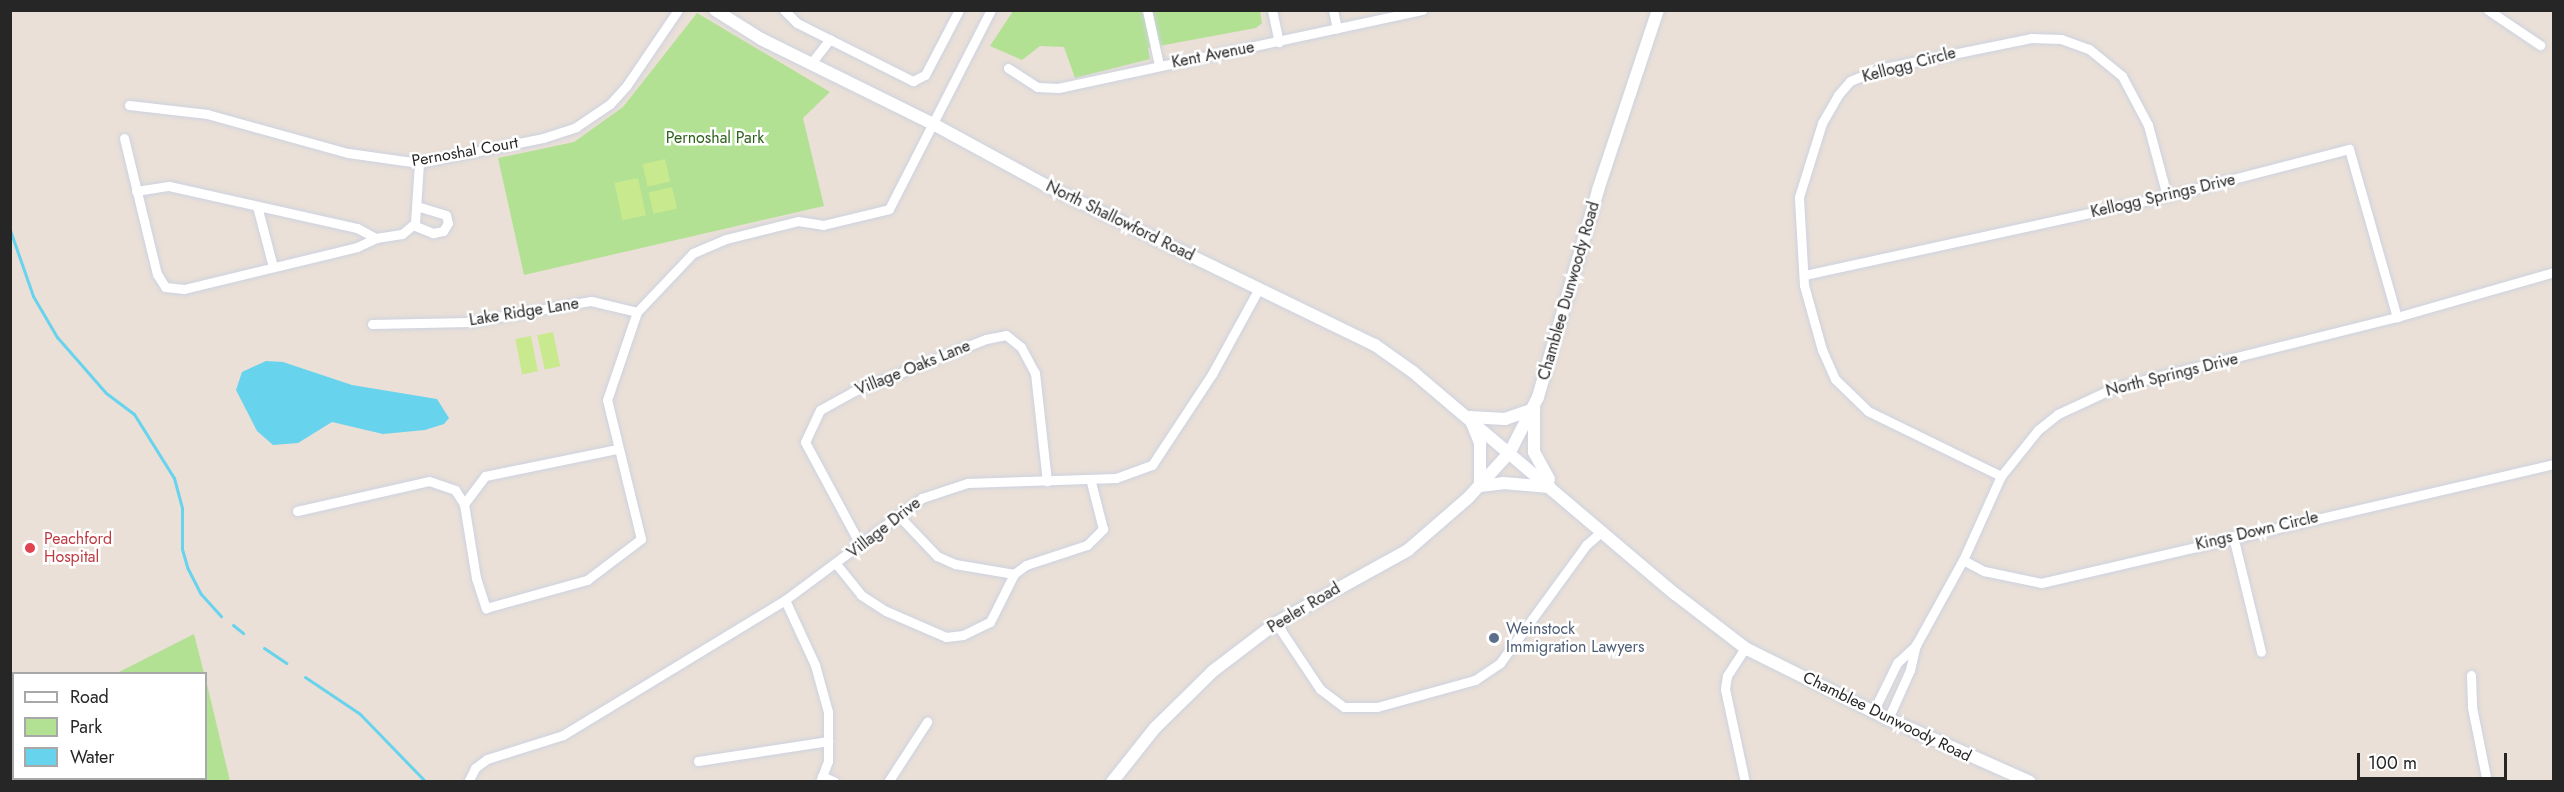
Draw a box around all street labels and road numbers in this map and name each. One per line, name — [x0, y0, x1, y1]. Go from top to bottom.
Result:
street label: Kent Avenue — [1170, 38, 1256, 72]
street label: Kellogg Circle — [1860, 43, 1958, 87]
street label: Pernoshal Court — [410, 133, 520, 171]
street label: Kellogg Springs Drive — [2089, 170, 2237, 222]
street label: North Shallowford Road — [1043, 177, 1197, 265]
street label: Chamblee Dunwoody Road — [1534, 200, 1604, 382]
street label: Lake Ridge Lane — [468, 294, 580, 330]
street label: Village Oaks Lane — [853, 336, 973, 400]
street label: North Springs Drive — [2104, 349, 2240, 401]
street label: Village Drive — [844, 493, 924, 563]
street label: Kings Down Circle — [2194, 508, 2320, 554]
street label: Peeler Road — [1264, 579, 1344, 637]
street label: Chamblee Dunwoody Road — [1800, 668, 1974, 766]

